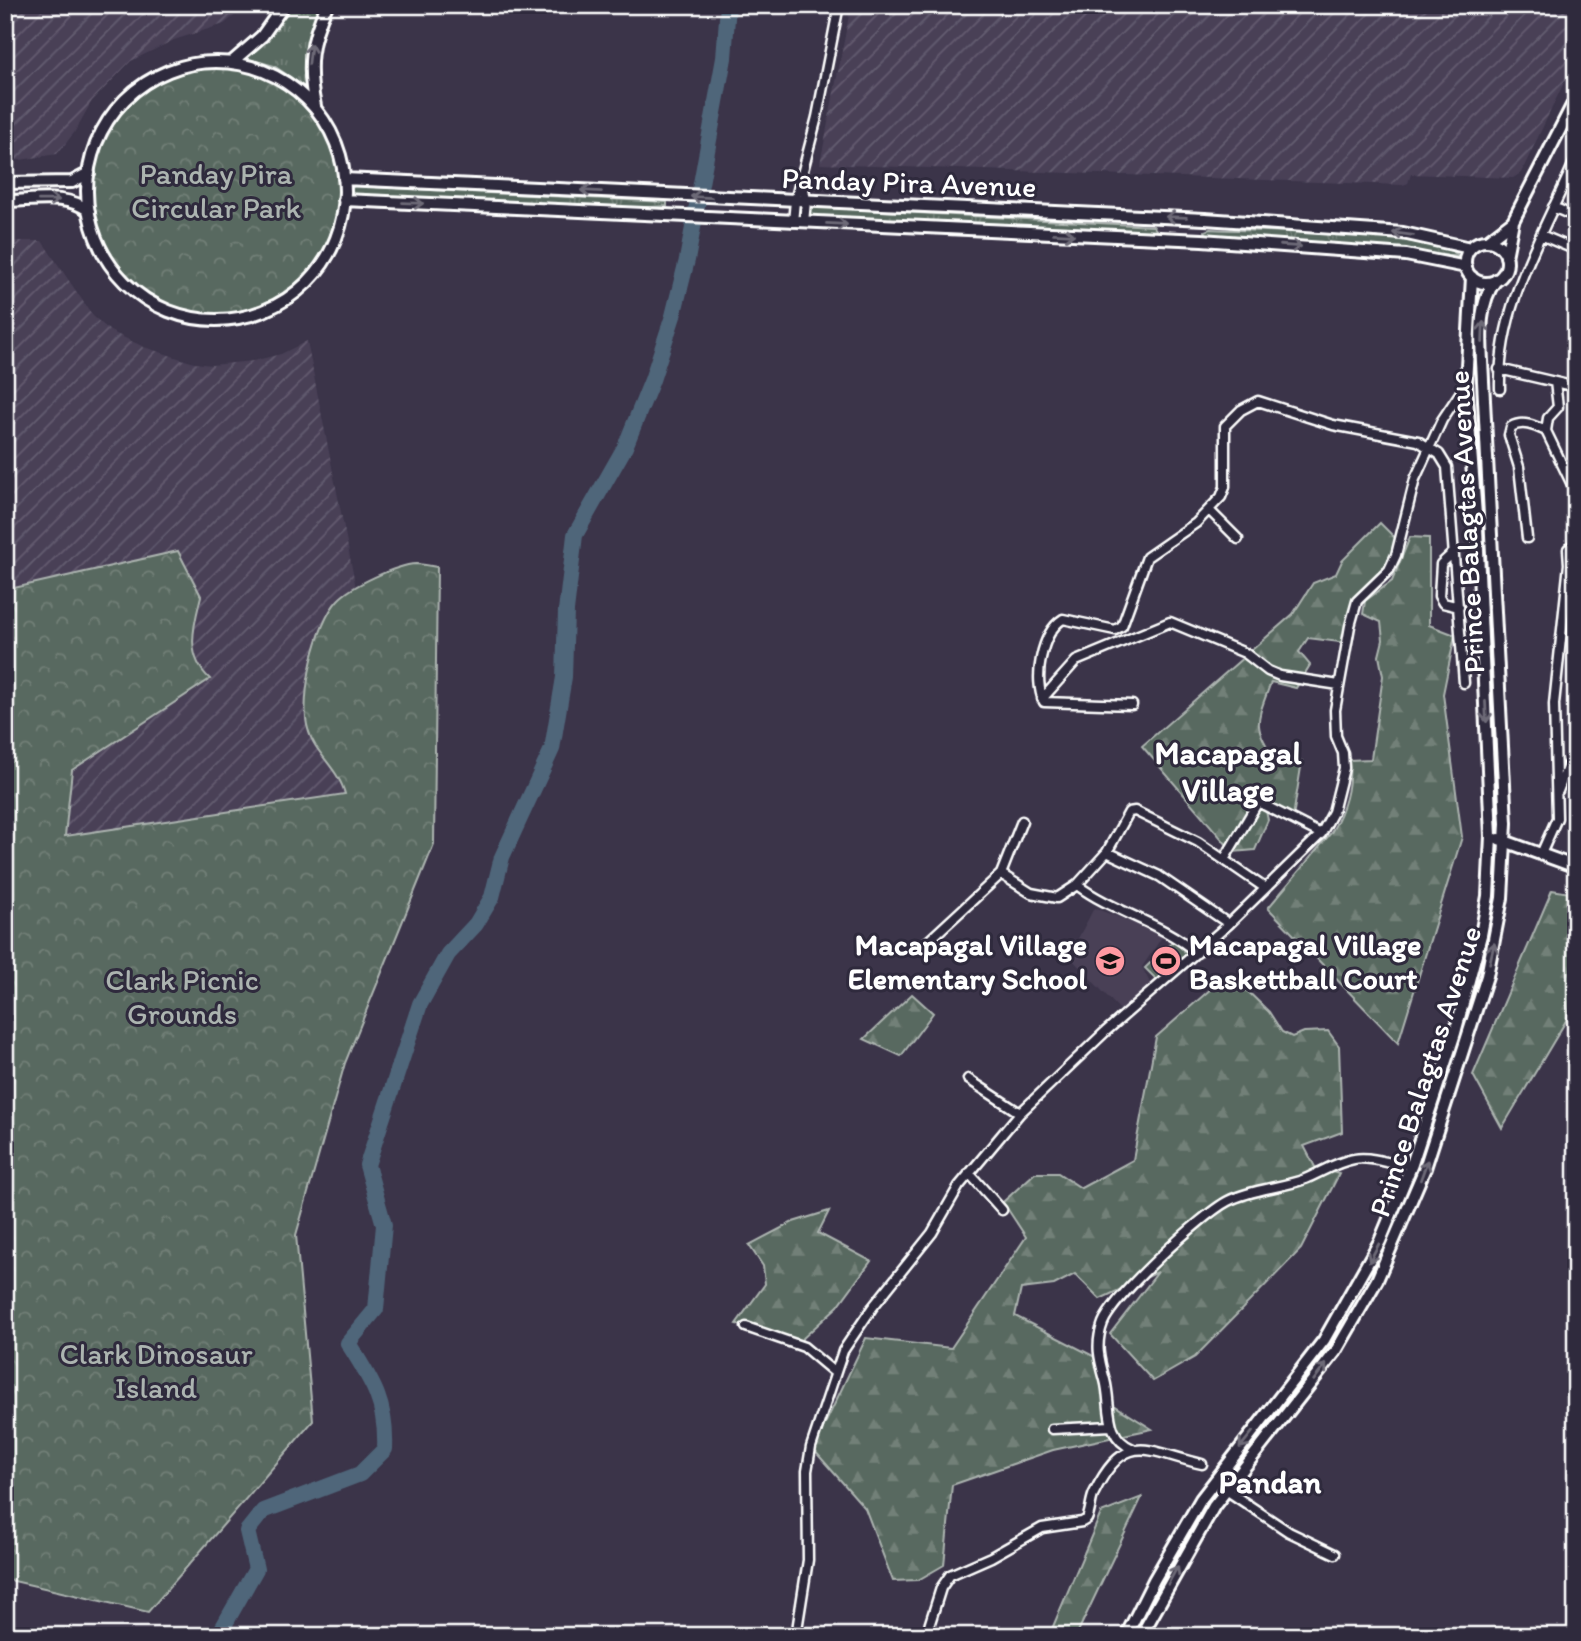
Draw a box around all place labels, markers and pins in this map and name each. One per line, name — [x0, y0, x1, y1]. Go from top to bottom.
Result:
place label: Macapagal Village Elementary School — [848, 926, 1087, 997]
place label: Macapagal Village Baskettball Court — [1189, 926, 1421, 997]
school or university icon: Macapagal Village Elementary School — [1093, 944, 1127, 978]
sports icon: Macapagal Village Baskettball Court — [1149, 944, 1183, 978]

